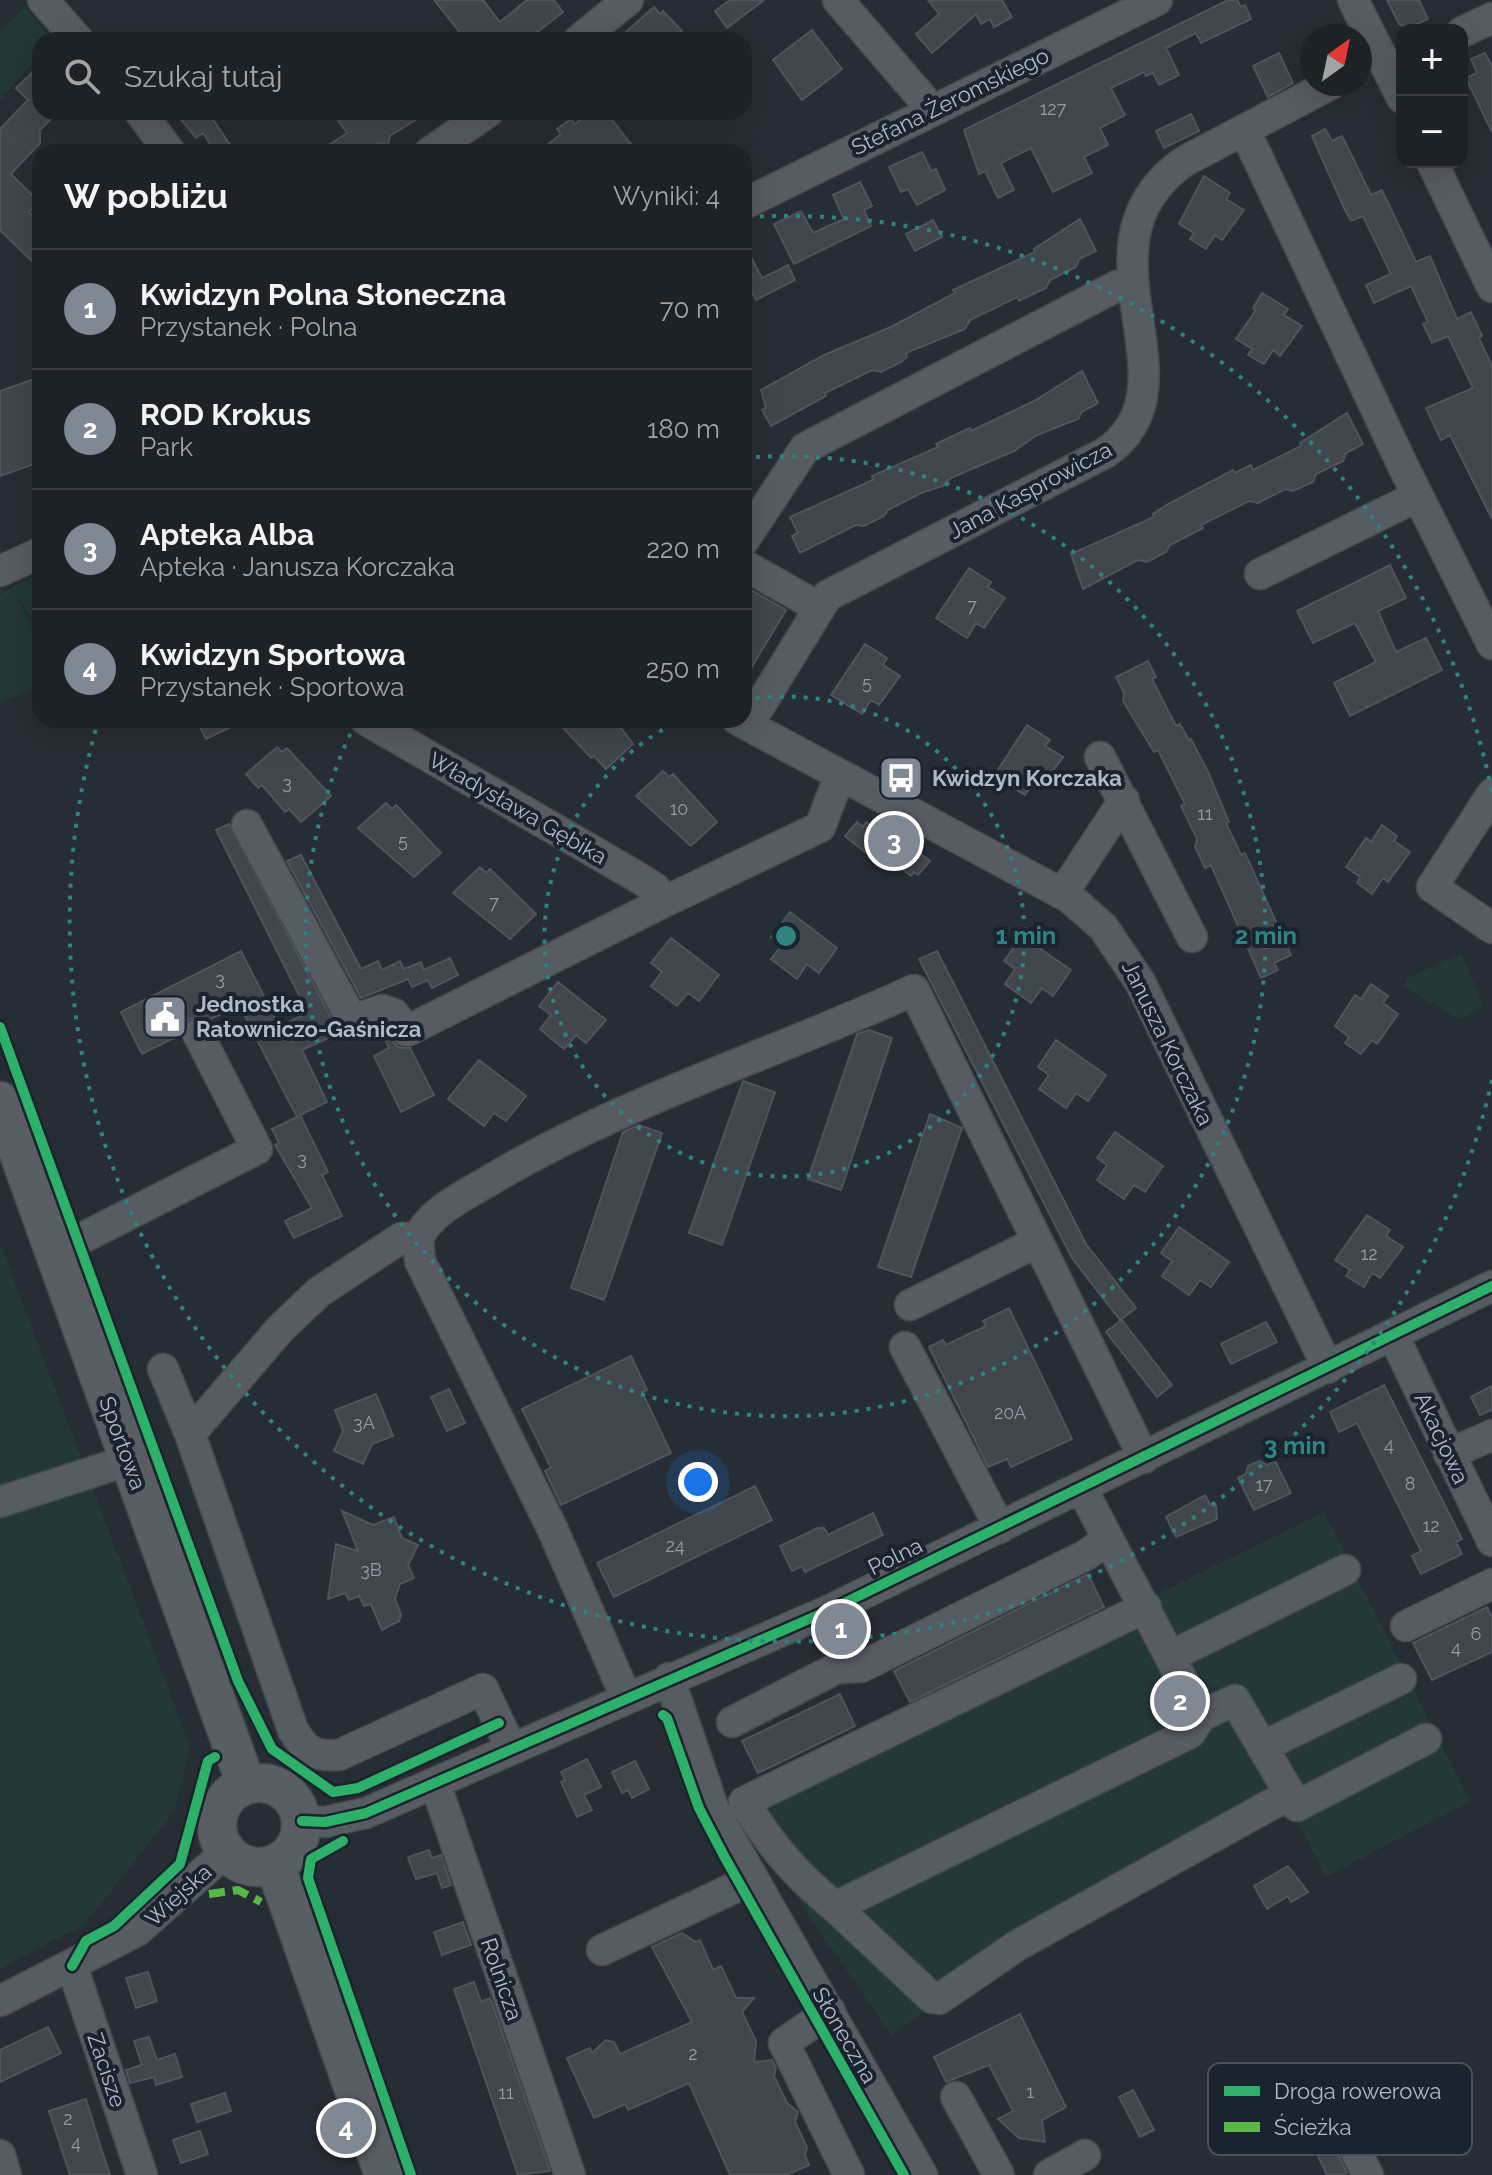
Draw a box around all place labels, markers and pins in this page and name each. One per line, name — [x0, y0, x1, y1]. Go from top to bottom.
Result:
bus stop icon: Kwidzyn Korczaka — [877, 754, 925, 802]
place label: Kwidzyn Korczaka — [932, 765, 1122, 791]
pin: 3 — [868, 811, 920, 871]
centre of rings — [772, 922, 800, 950]
place label: Jednostka Ratowniczo-Gaśnicza — [196, 991, 421, 1042]
public building icon: Jednostka Ratowniczo-Gaśnicza — [141, 993, 189, 1041]
pin: 1 — [815, 1599, 867, 1659]
pin: 2 — [1154, 1671, 1206, 1731]
pin: 4 — [320, 2098, 372, 2158]

